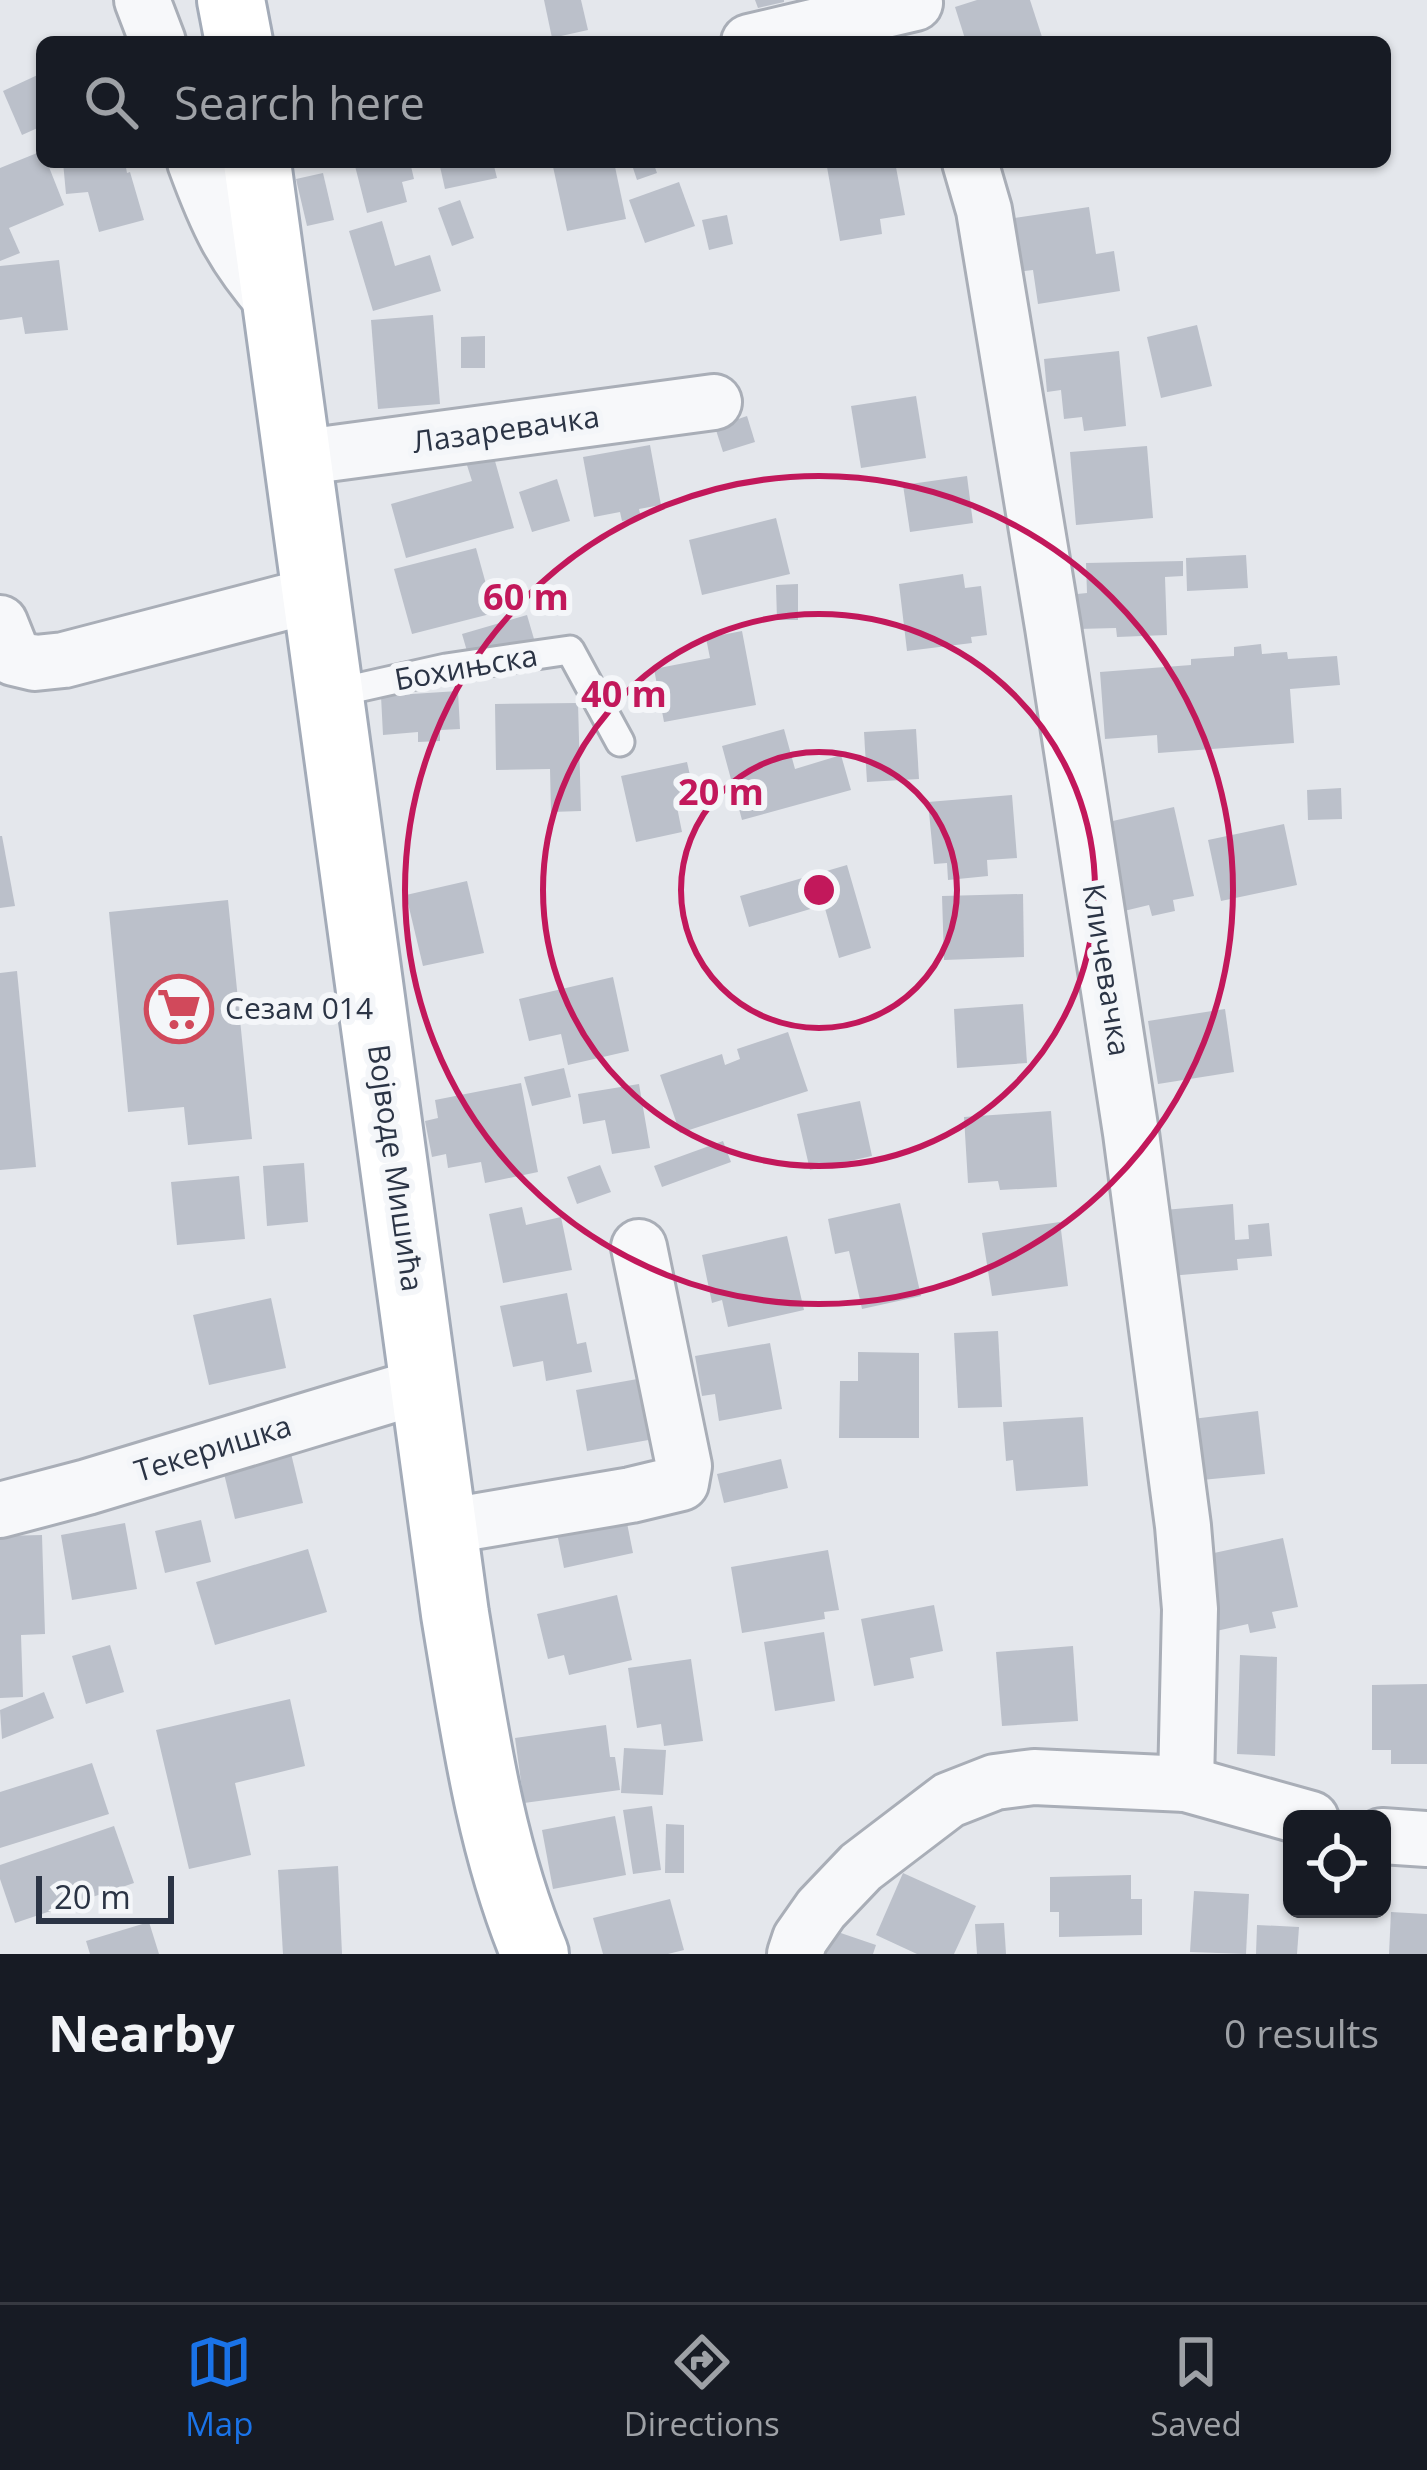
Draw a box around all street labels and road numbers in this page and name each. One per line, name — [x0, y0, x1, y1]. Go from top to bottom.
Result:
street label: Лазаревачка — [410, 395, 602, 462]
street label: Бохињска — [391, 634, 540, 699]
street label: Кличевачка — [1074, 881, 1141, 1059]
street label: Војводе Мишића — [359, 1042, 434, 1294]
street label: Текеришка — [129, 1404, 296, 1491]

